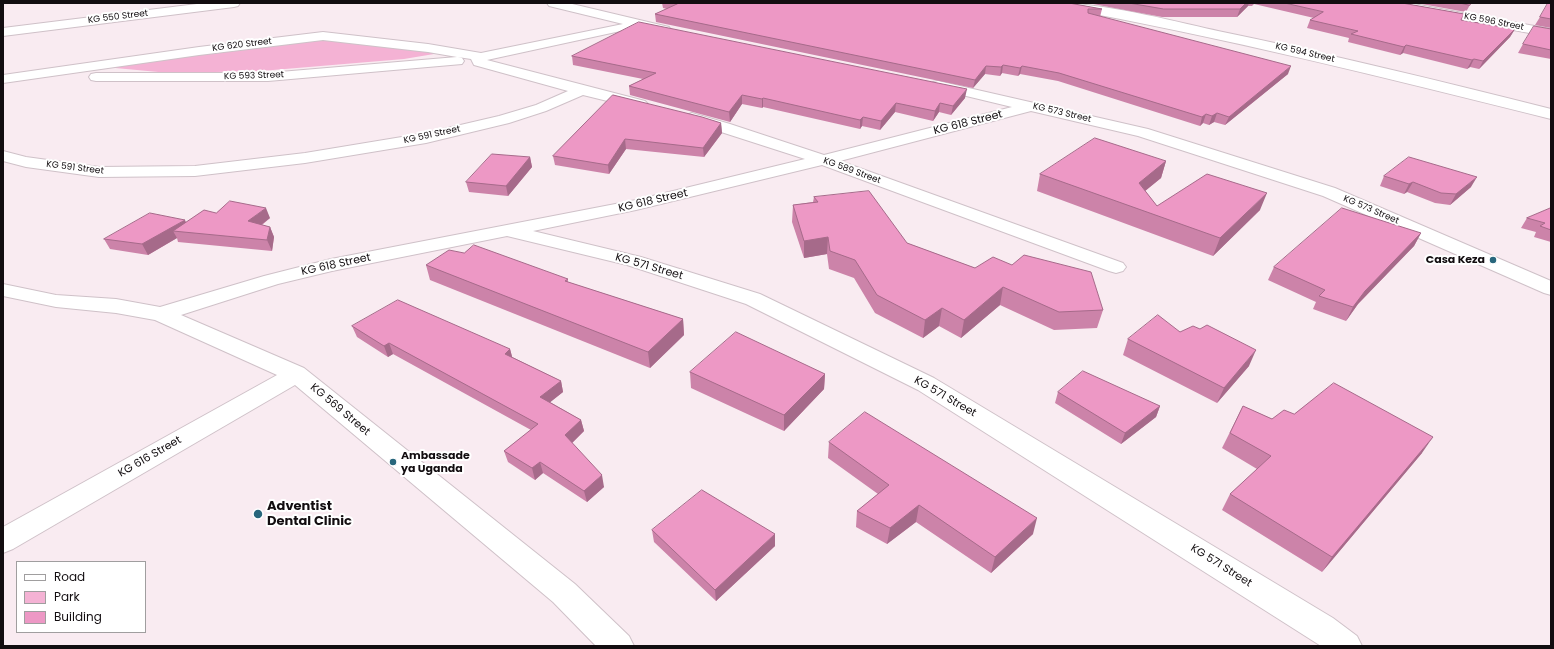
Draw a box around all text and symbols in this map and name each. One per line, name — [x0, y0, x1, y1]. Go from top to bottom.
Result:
street label: KG 550 Street — [87, 8, 149, 26]
street label: KG 596 Street — [1463, 11, 1525, 33]
street label: KG 620 Street — [212, 36, 272, 54]
street label: KG 594 Street — [1274, 41, 1336, 65]
street label: KG 593 Street — [224, 70, 284, 82]
street label: KG 573 Street — [1032, 101, 1092, 125]
street label: KG 618 Street — [932, 108, 1004, 138]
street label: KG 591 Street — [403, 124, 461, 146]
street label: KG 589 Street — [822, 156, 882, 186]
street label: KG 591 Street — [46, 159, 104, 177]
street label: KG 618 Street — [617, 187, 689, 215]
street label: KG 573 Street — [1342, 193, 1400, 227]
street label: KG 618 Street — [300, 251, 372, 279]
street label: KG 571 Street — [614, 251, 684, 283]
place label: Casa Keza — [1426, 253, 1485, 267]
marker: Casa Keza — [1488, 255, 1498, 265]
street label: KG 571 Street — [912, 374, 978, 420]
street label: KG 569 Street — [307, 381, 373, 439]
street label: KG 616 Street — [116, 434, 184, 480]
place label: Ambassade ya Uganda — [401, 449, 470, 475]
marker: Ambassade ya Uganda — [388, 457, 398, 467]
place label: Adventist Dental Clinic — [267, 499, 352, 530]
marker: Adventist Dental Clinic — [252, 508, 264, 520]
street label: KG 571 Street — [1188, 542, 1254, 590]
legend — [16, 561, 146, 633]
text: Road — [54, 568, 85, 585]
text: Park — [54, 588, 80, 605]
text: Building — [54, 608, 102, 625]

